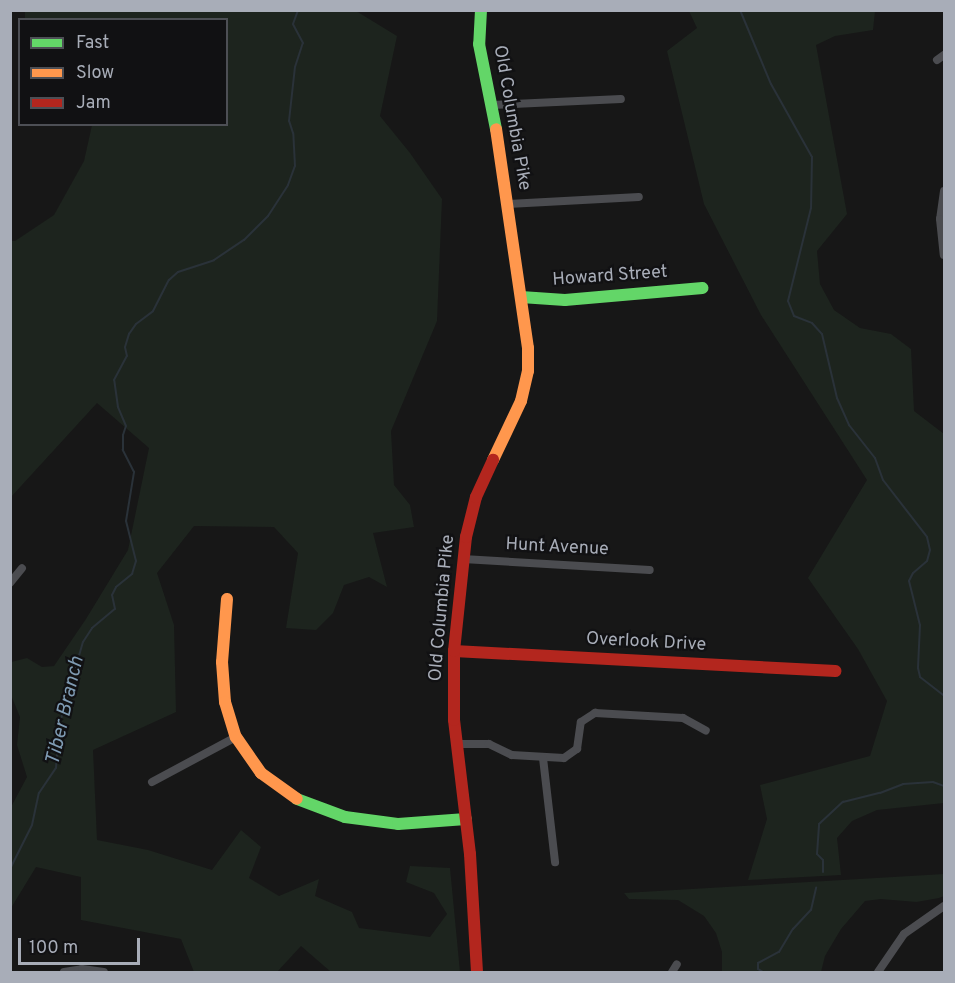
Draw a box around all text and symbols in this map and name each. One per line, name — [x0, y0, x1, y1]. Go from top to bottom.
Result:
legend — [18, 18, 228, 126]
text: Fast — [76, 32, 109, 55]
street label: Old Columbia Pike — [488, 44, 534, 192]
text: Slow — [76, 62, 114, 85]
text: Jam — [76, 92, 111, 115]
street label: Howard Street — [552, 262, 668, 292]
street label: Old Columbia Pike — [426, 534, 460, 682]
street label: Hunt Avenue — [505, 534, 609, 562]
street label: Overlook Drive — [585, 629, 707, 657]
water label: Tiber Branch — [42, 654, 90, 768]
scale bar — [21, 926, 142, 964]
text: 100 m — [29, 937, 78, 960]

